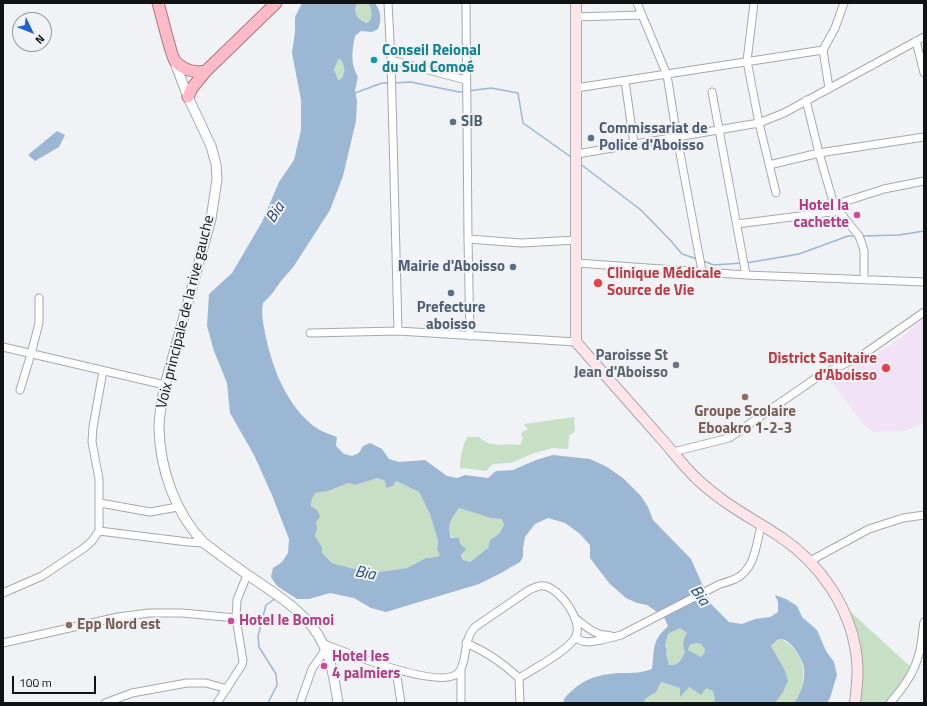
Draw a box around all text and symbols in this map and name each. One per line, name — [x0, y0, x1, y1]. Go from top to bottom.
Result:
north arrow — [12, 12, 52, 52]
text: N — [32, 31, 48, 48]
place label: Conseil Reional du Sud Comoé — [382, 42, 481, 77]
marker: Conseil Reional du Sud Comoé — [369, 55, 379, 65]
place label: SIB — [461, 113, 483, 131]
marker: SIB — [448, 117, 458, 127]
place label: Commissariat de Police d'Aboisso — [599, 120, 708, 155]
marker: Commissariat de Police d'Aboisso — [586, 133, 596, 143]
place label: Hotel la cachette — [793, 197, 849, 232]
water label: Bia — [262, 199, 290, 227]
marker: Hotel la cachette — [852, 210, 862, 220]
street label: Voix principale de la rive gauche — [153, 214, 219, 410]
place label: Mairie d'Aboisso — [398, 258, 505, 276]
marker: Mairie d'Aboisso — [508, 262, 518, 272]
place label: Clinique Médicale Source de Vie — [607, 265, 721, 300]
marker: Clinique Médicale Source de Vie — [592, 277, 604, 289]
marker: Prefecture aboisso — [446, 288, 456, 298]
place label: Prefecture aboisso — [417, 299, 485, 334]
place label: Paroisse St Jean d'Aboisso — [574, 347, 668, 382]
place label: District Sanitaire d'Aboisso — [768, 350, 877, 385]
marker: Paroisse St Jean d'Aboisso — [671, 360, 681, 370]
marker: District Sanitaire d'Aboisso — [880, 362, 892, 374]
marker: Groupe Scolaire Eboakro 1-2-3 — [740, 392, 750, 402]
place label: Groupe Scolaire Eboakro 1-2-3 — [694, 403, 796, 438]
water label: Bia — [353, 563, 377, 585]
water label: Bia — [685, 582, 713, 610]
place label: Hotel le Bomoi — [239, 612, 334, 630]
place label: Epp Nord est — [77, 616, 161, 634]
marker: Hotel le Bomoi — [226, 616, 236, 626]
marker: Epp Nord est — [64, 620, 74, 630]
place label: Hotel les 4 palmiers — [332, 648, 400, 683]
marker: Hotel les 4 palmiers — [319, 661, 329, 671]
scale bar — [14, 668, 98, 694]
text: 100 m — [19, 673, 52, 692]

